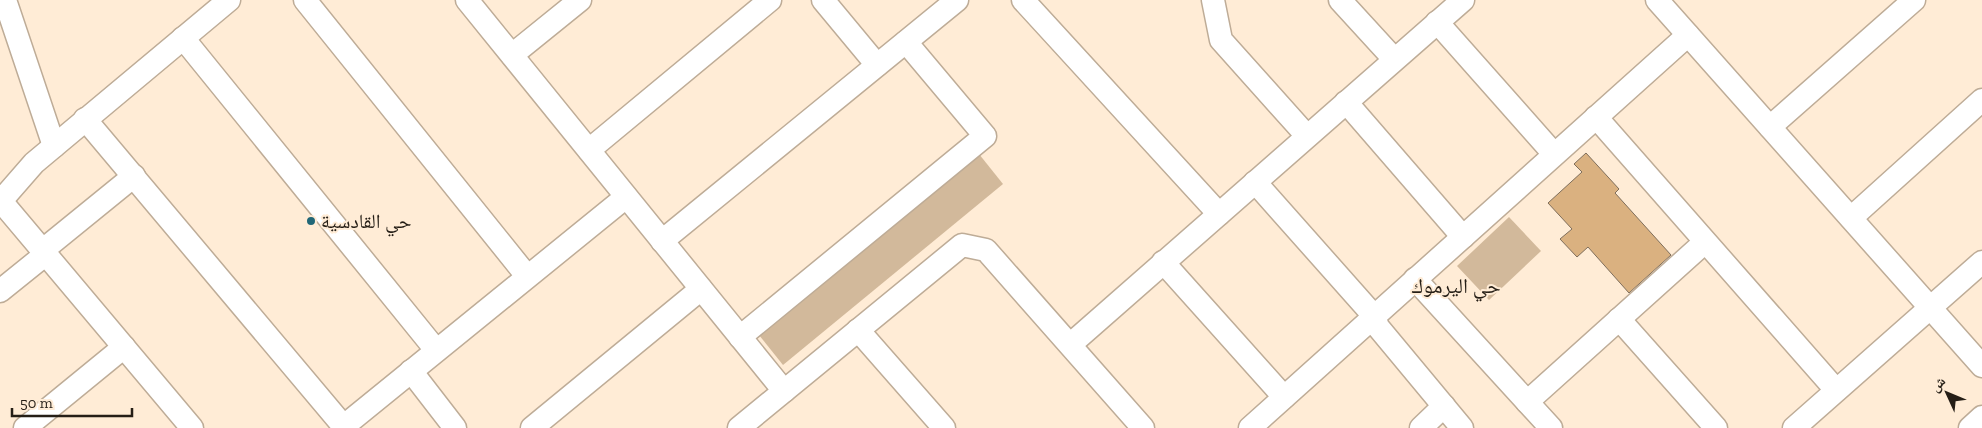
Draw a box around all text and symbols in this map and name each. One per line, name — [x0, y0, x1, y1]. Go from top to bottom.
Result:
place label: حي القادسية — [321, 209, 412, 237]
marker: حي القادسية — [305, 215, 317, 227]
district label: حي اليرموك — [1411, 273, 1501, 302]
north arrow — [1922, 368, 1972, 418]
text: ش — [1927, 373, 1949, 396]
scale bar — [12, 386, 132, 418]
text: 50 m — [20, 394, 53, 412]

